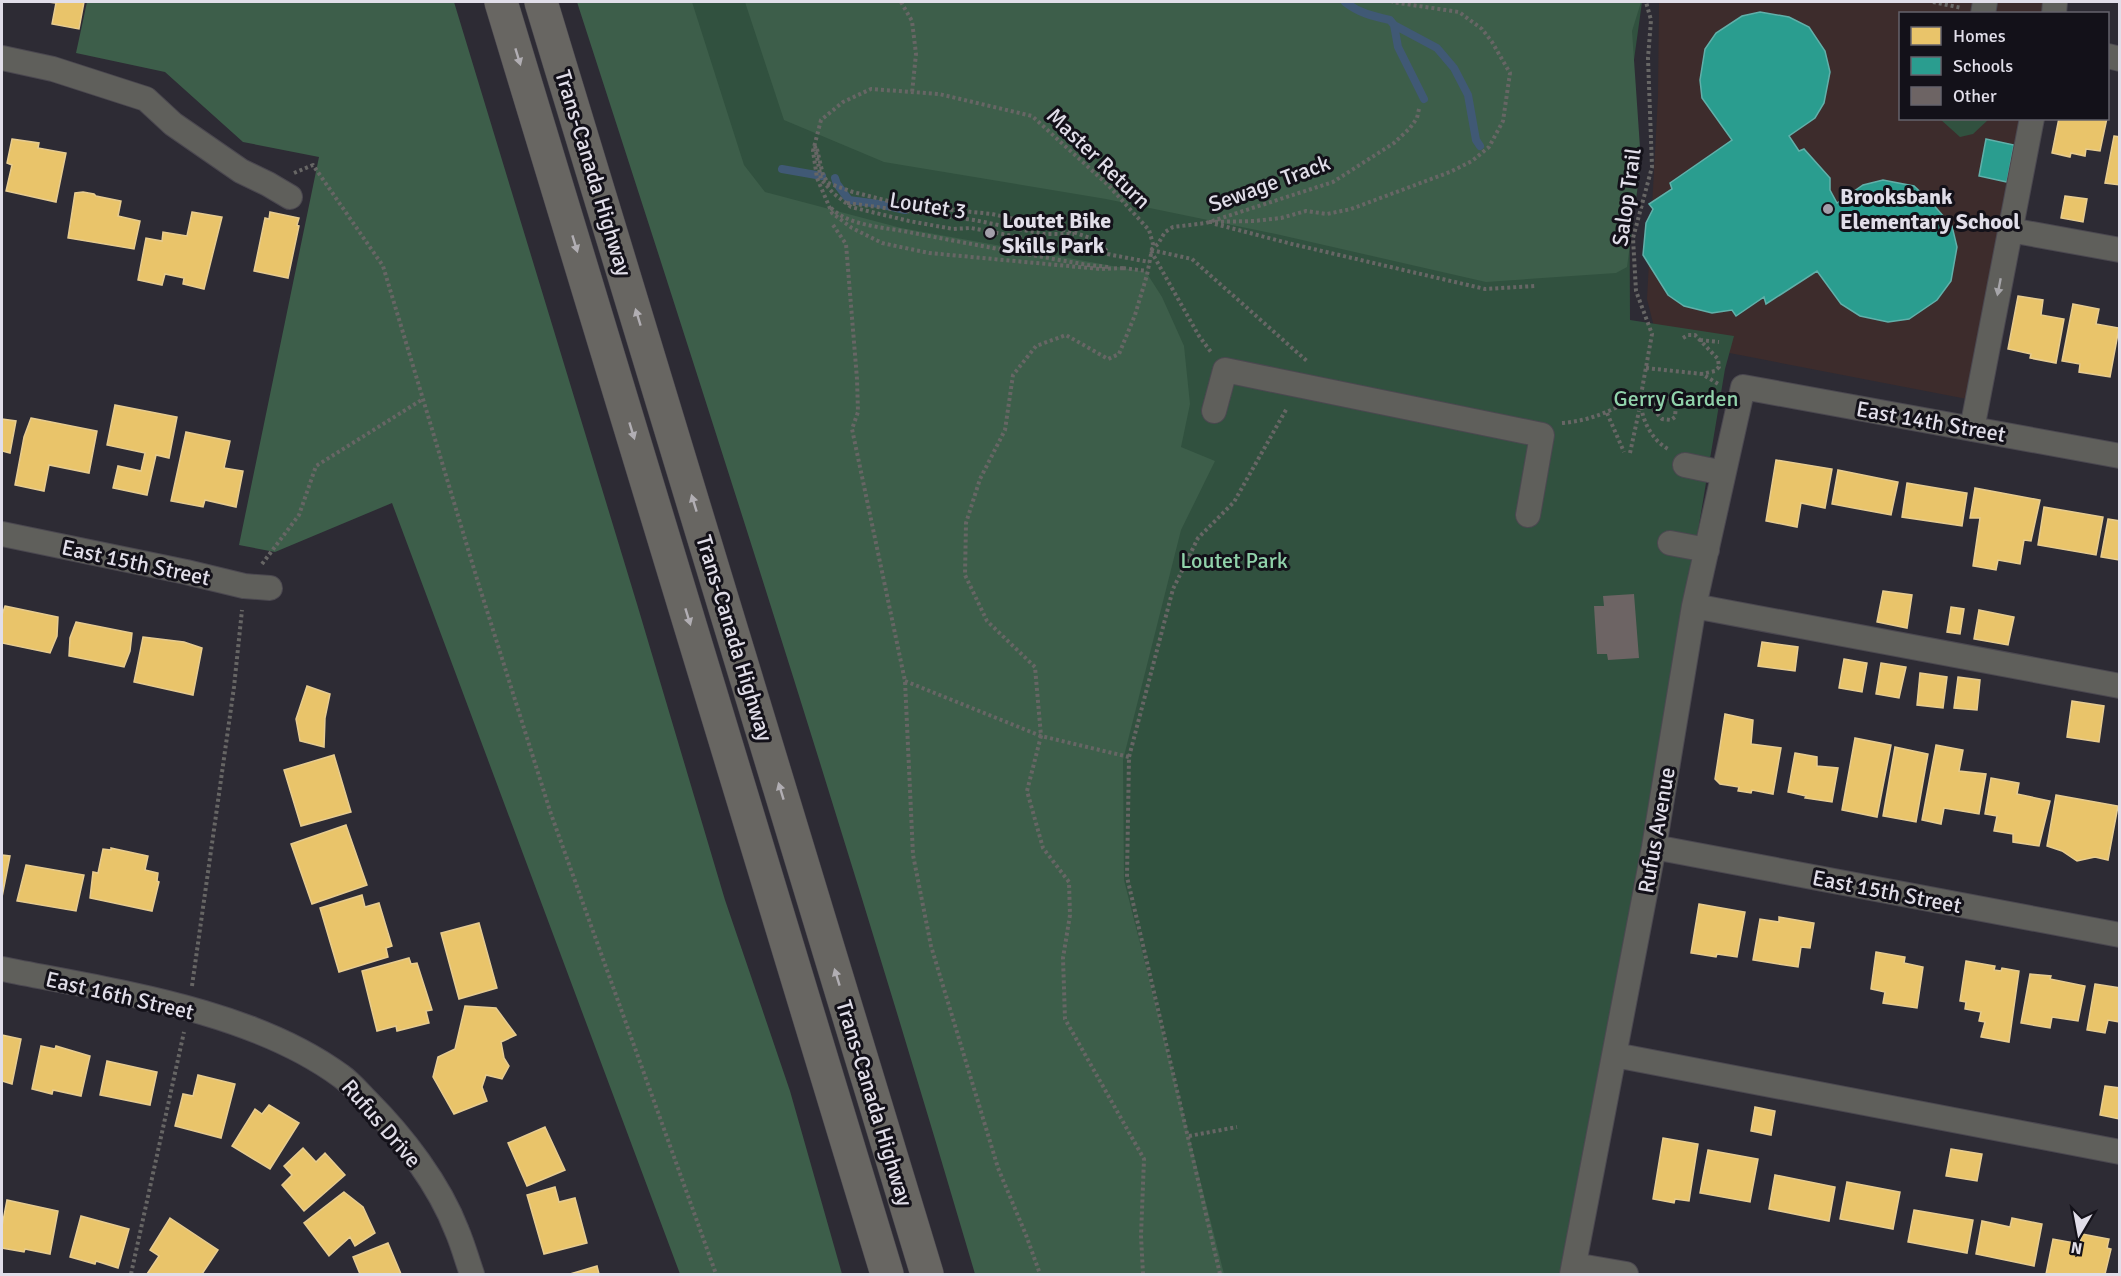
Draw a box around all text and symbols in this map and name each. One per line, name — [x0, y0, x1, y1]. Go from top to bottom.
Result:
legend — [1899, 12, 2109, 120]
text: Homes — [1953, 25, 2006, 47]
one-way arrow — [514, 48, 523, 66]
text: Schools — [1953, 55, 2013, 77]
street label: Trans-Canada Highway — [549, 67, 638, 280]
text: Other — [1953, 85, 1997, 107]
street label: Master Return — [1041, 102, 1156, 215]
street label: Salop Trail — [1606, 146, 1647, 248]
street label: Sewage Track — [1205, 149, 1334, 218]
place label: Brooksbank Elementary School — [1840, 183, 2020, 235]
street label: Loutet 3 — [888, 186, 968, 225]
marker: Brooksbank Elementary School — [1821, 202, 1835, 216]
place label: Loutet Bike Skills Park — [1002, 207, 1111, 259]
marker: Loutet Bike Skills Park — [983, 226, 997, 240]
one-way arrow — [571, 235, 580, 253]
one-way arrow — [1994, 278, 2003, 297]
one-way arrow — [633, 308, 642, 326]
park label: Gerry Garden — [1614, 385, 1738, 412]
street label: East 14th Street — [1854, 395, 2008, 448]
one-way arrow — [628, 422, 637, 440]
one-way arrow — [689, 494, 698, 512]
street label: Trans-Canada Highway — [690, 532, 779, 745]
street label: East 15th Street — [59, 534, 213, 591]
park label: Loutet Park — [1180, 547, 1288, 574]
one-way arrow — [684, 608, 693, 626]
street label: Rufus Avenue — [1632, 765, 1681, 895]
one-way arrow — [776, 782, 785, 800]
street label: East 15th Street — [1810, 864, 1964, 919]
street label: East 16th Street — [43, 965, 197, 1026]
one-way arrow — [832, 968, 841, 986]
street label: Trans-Canada Highway — [830, 997, 919, 1210]
street label: Rufus Drive — [336, 1074, 427, 1173]
north arrow — [2049, 1204, 2109, 1264]
text: N — [2069, 1237, 2084, 1259]

